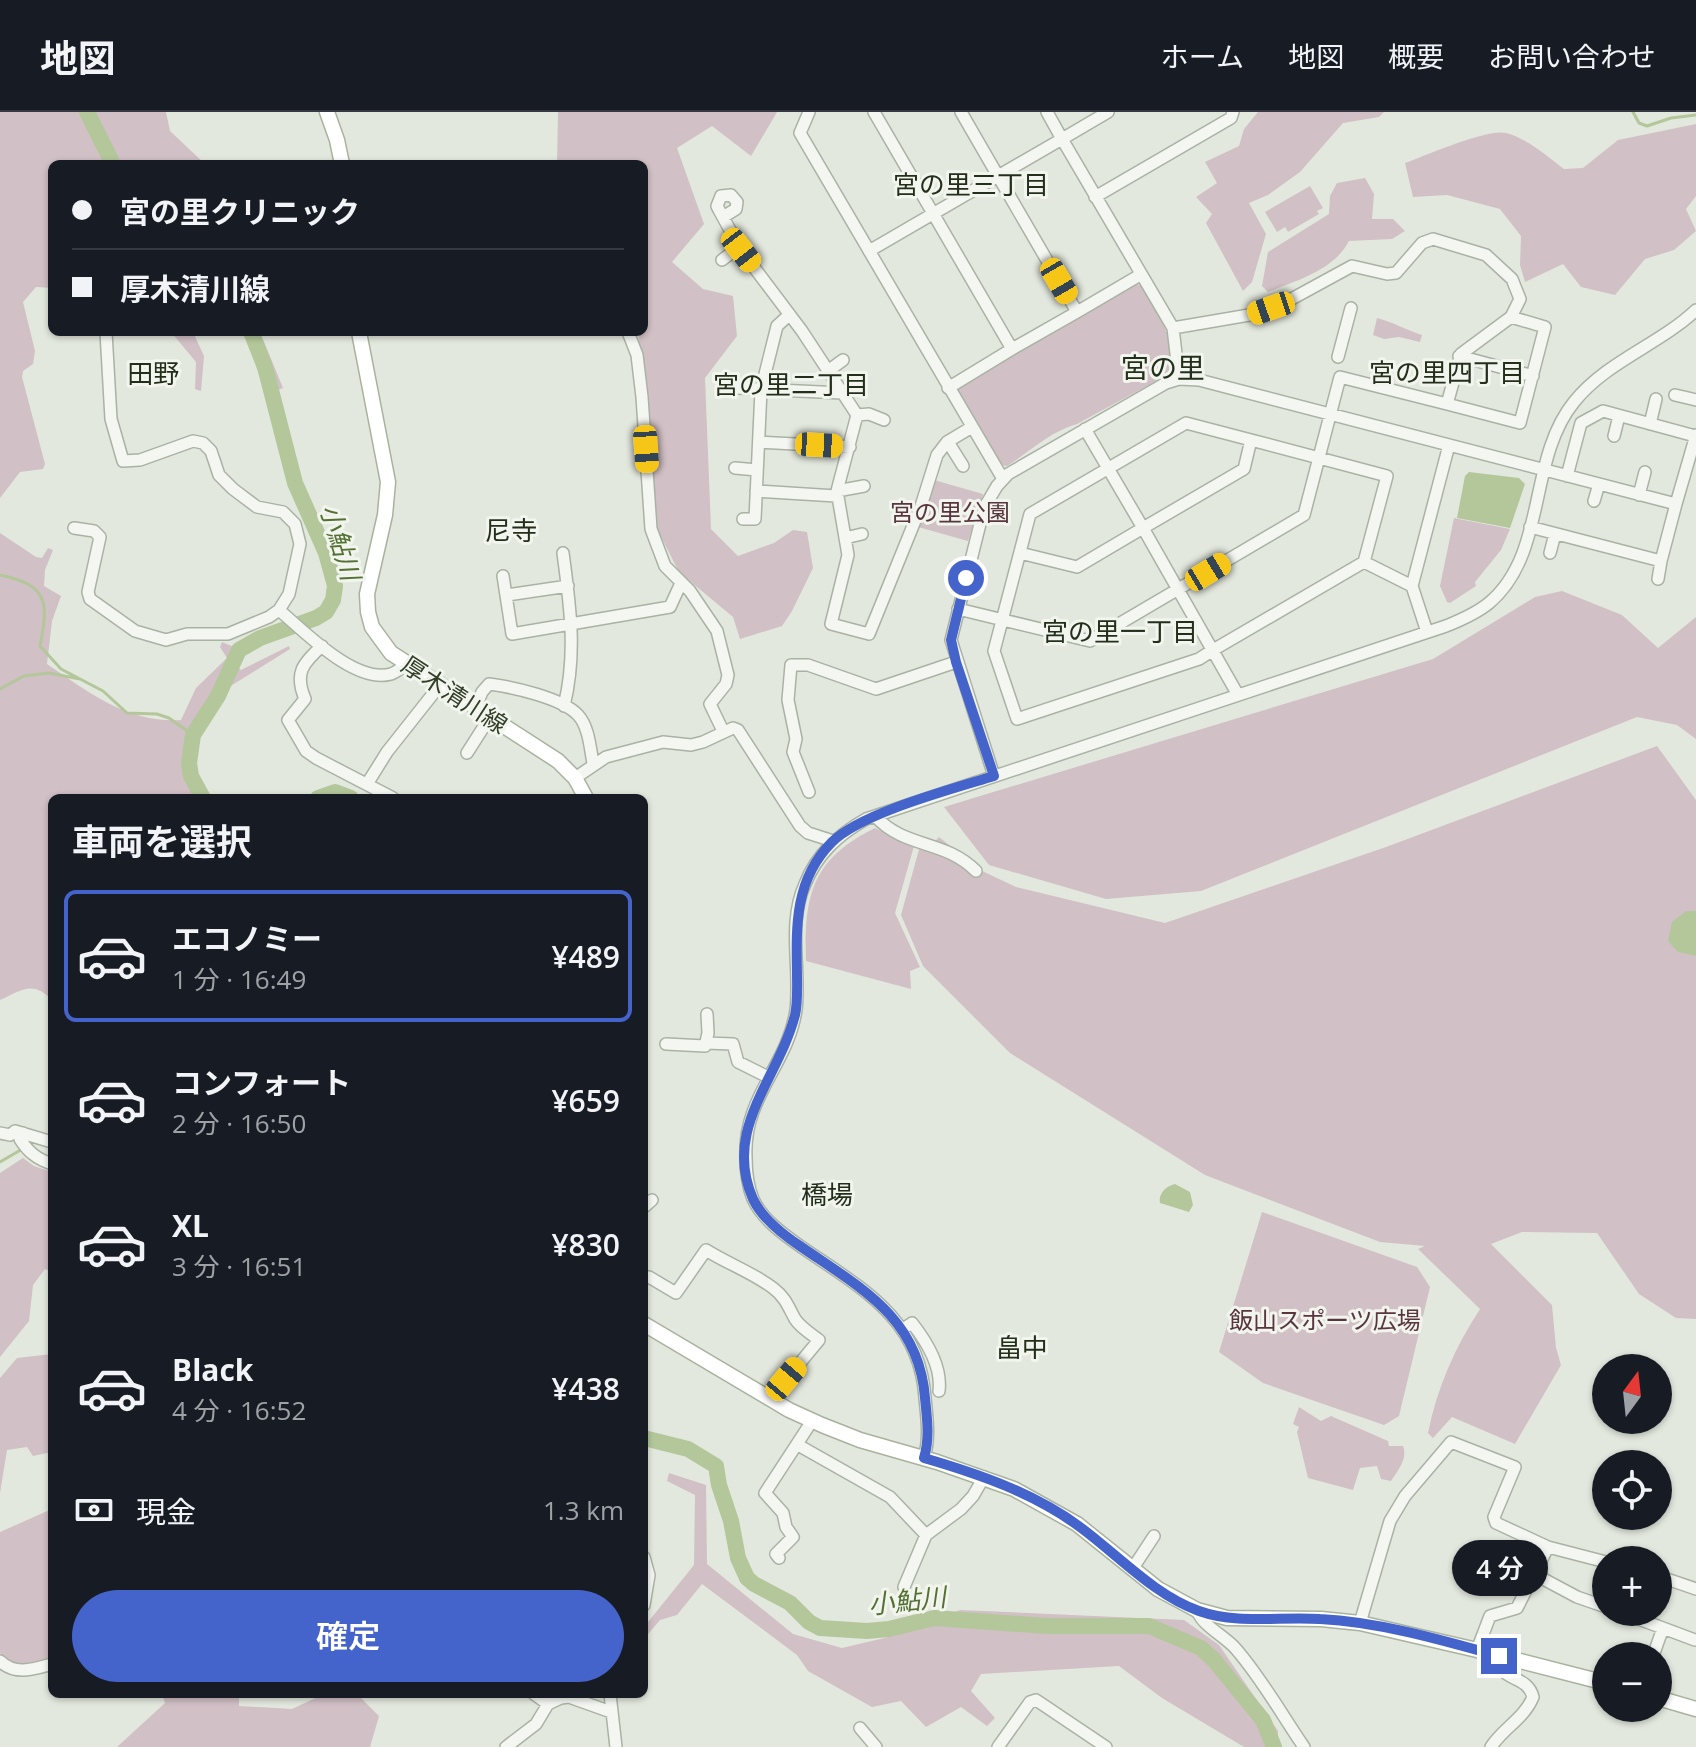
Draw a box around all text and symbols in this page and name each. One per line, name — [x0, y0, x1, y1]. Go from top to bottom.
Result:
text: 地図 — [40, 31, 116, 83]
text: ホーム — [1161, 37, 1244, 75]
text: 地図 — [1288, 37, 1344, 75]
text: 概要 — [1388, 37, 1444, 75]
text: お問い合わせ — [1488, 37, 1656, 75]
district label: 宮の里三丁目 — [893, 166, 1049, 202]
text: 宮の里クリニック — [120, 191, 360, 232]
car — [717, 224, 765, 276]
car — [1037, 254, 1081, 308]
text: 厚木清川線 — [120, 268, 270, 309]
car — [1244, 289, 1298, 327]
district label: 宮の里 — [1121, 348, 1205, 386]
district label: 宮の里四丁目 — [1369, 354, 1525, 390]
district label: 田野 — [127, 355, 179, 391]
district label: 宮の里二丁目 — [713, 366, 869, 402]
car — [632, 424, 660, 474]
car — [794, 432, 844, 458]
park label: 宮の里公園 — [890, 495, 1010, 528]
water label: 小鮎川 — [312, 499, 370, 587]
district label: 尼寺 — [485, 512, 537, 548]
car — [1181, 549, 1235, 595]
route start — [948, 560, 984, 596]
district label: 宮の里一丁目 — [1042, 613, 1198, 649]
street label: 厚木清川線 — [396, 647, 514, 741]
text: 車両を選択 — [72, 817, 252, 866]
text: エコノミー — [172, 918, 322, 959]
icon: car — [76, 920, 148, 992]
text: ¥489 — [551, 936, 620, 977]
text: 1 分 · 16:49 — [172, 961, 306, 997]
text: コンフォート — [172, 1062, 351, 1103]
icon: car — [76, 1064, 148, 1136]
text: ¥659 — [551, 1080, 620, 1121]
text: 2 分 · 16:50 — [172, 1105, 306, 1141]
district label: 橋場 — [801, 1176, 853, 1212]
text: XL — [172, 1205, 209, 1246]
icon: car — [76, 1208, 148, 1280]
text: ¥830 — [551, 1224, 620, 1265]
text: 3 分 · 16:51 — [172, 1248, 306, 1284]
park label: 飯山スポーツ広場 — [1229, 1303, 1421, 1336]
district label: 畠中 — [996, 1329, 1048, 1365]
text: Black — [172, 1349, 253, 1390]
icon: car — [76, 1352, 148, 1424]
car — [761, 1353, 811, 1405]
north arrow — [1592, 1354, 1672, 1434]
map controls — [1592, 1354, 1672, 1722]
text: ¥438 — [551, 1368, 620, 1409]
text: 4 分 · 16:52 — [172, 1392, 306, 1428]
button: locate — [1592, 1450, 1672, 1530]
icon: cash — [72, 1488, 116, 1532]
text: 現金 — [136, 1491, 196, 1532]
text: 1.3 km — [543, 1492, 624, 1528]
callout: 4 分 — [1451, 1540, 1547, 1596]
button: + — [1592, 1546, 1672, 1626]
text: 4 分 — [1476, 1550, 1524, 1586]
water label: 小鮎川 — [866, 1578, 951, 1622]
button: 確定 — [72, 1590, 624, 1682]
route end — [1481, 1638, 1517, 1674]
button: − — [1592, 1642, 1672, 1722]

